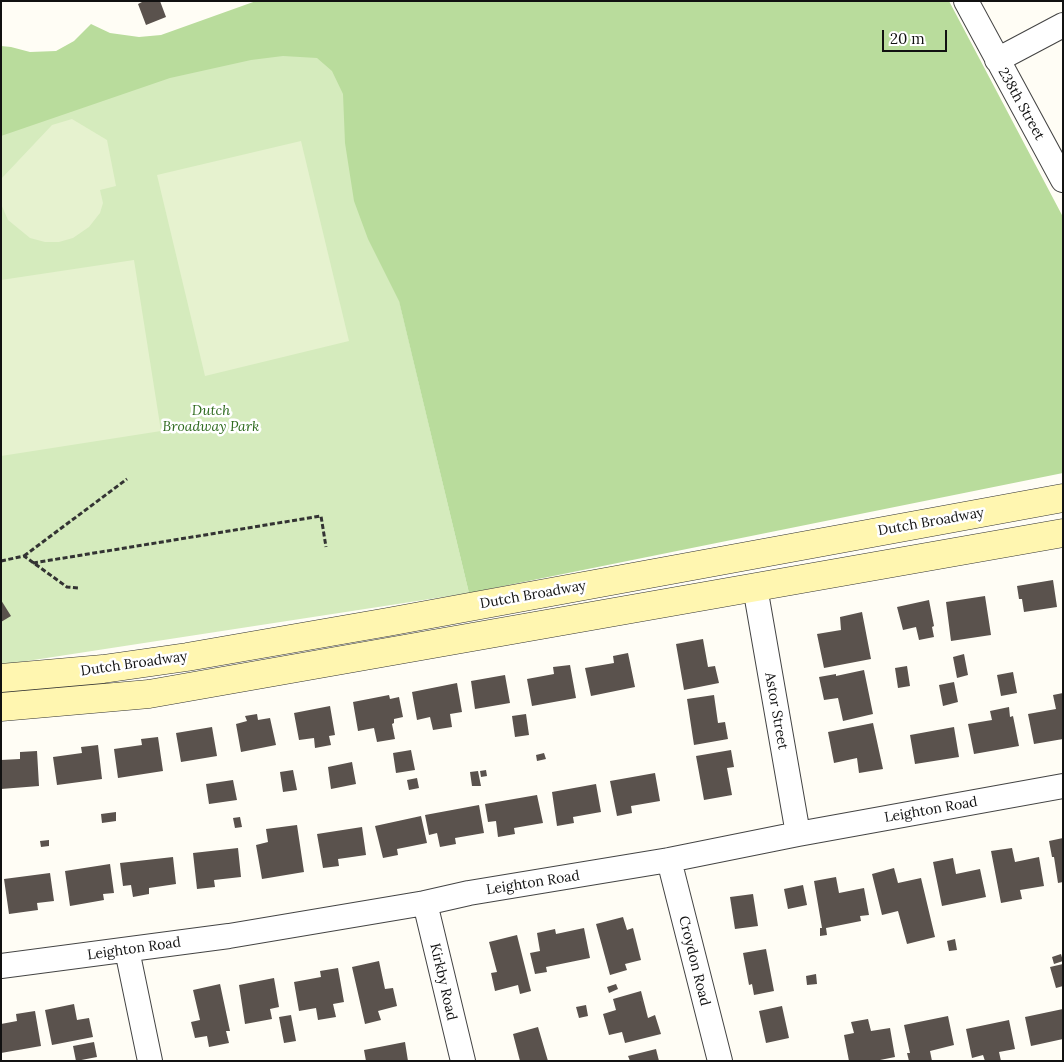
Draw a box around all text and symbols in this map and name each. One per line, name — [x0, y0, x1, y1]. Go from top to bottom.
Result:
scale bar — [884, 20, 949, 52]
text: 20 m — [890, 29, 925, 48]
street label: 238th Street — [994, 65, 1048, 143]
park label: Dutch Broadway Park — [163, 403, 259, 436]
street label: Dutch Broadway — [877, 504, 985, 540]
street label: Dutch Broadway — [479, 577, 587, 613]
street label: Dutch Broadway — [80, 648, 188, 680]
street label: Astor Street — [761, 671, 791, 751]
street label: Leighton Road — [883, 794, 979, 826]
street label: Leighton Road — [485, 867, 581, 899]
street label: Croydon Road — [675, 914, 713, 1008]
street label: Leighton Road — [86, 934, 182, 964]
street label: Kirkby Road — [426, 942, 460, 1022]

